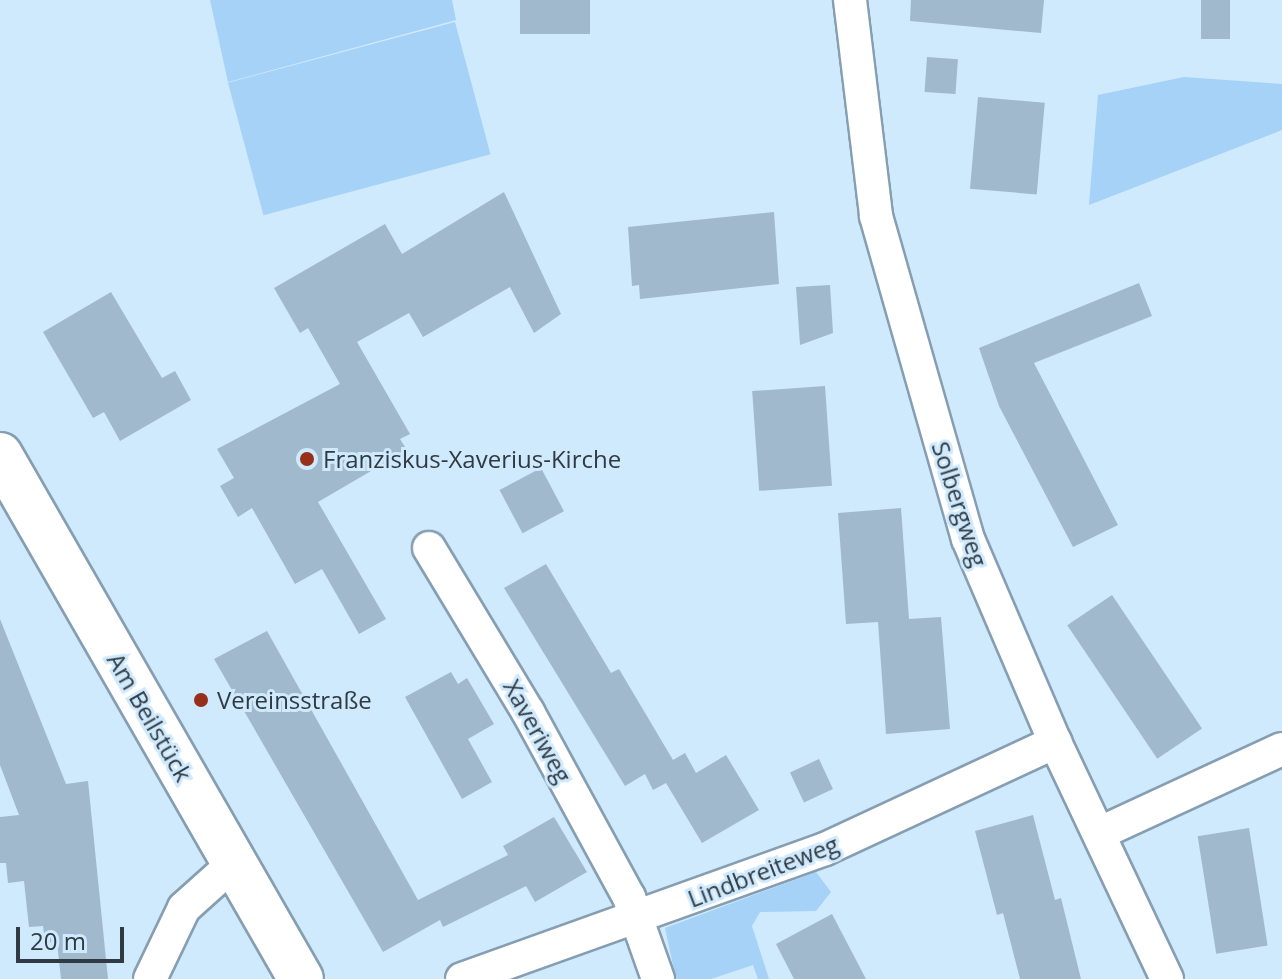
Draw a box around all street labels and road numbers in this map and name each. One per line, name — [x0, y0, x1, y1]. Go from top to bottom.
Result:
street label: Solbergweg — [926, 438, 994, 570]
street label: Am Beilstück — [102, 648, 198, 786]
street label: Xaveriweg — [498, 674, 578, 788]
street label: Lindbreiteweg — [684, 829, 842, 913]

